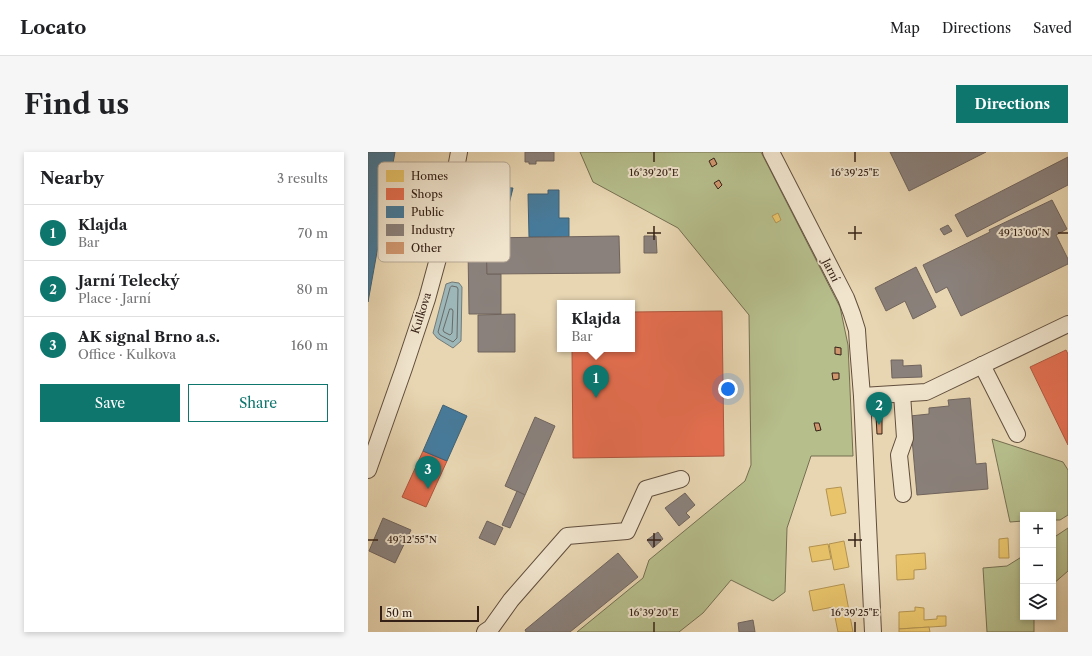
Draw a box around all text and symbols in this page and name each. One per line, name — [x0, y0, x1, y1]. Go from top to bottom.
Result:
text: Locato — [20, 16, 86, 39]
text: Map — [890, 19, 920, 37]
text: Directions — [942, 19, 1011, 37]
text: Saved — [1033, 19, 1072, 37]
button: Directions — [956, 85, 1068, 123]
text: Find us — [24, 87, 129, 121]
legend — [378, 162, 510, 262]
text: 16°39'20"E — [629, 166, 679, 179]
text: 16°39'25"E — [831, 166, 879, 179]
text: Nearby — [40, 168, 104, 188]
text: Homes — [411, 169, 448, 183]
text: 3 results — [277, 170, 328, 186]
text: Shops — [411, 187, 443, 201]
text: Public — [411, 205, 444, 219]
text: Klajda — [78, 215, 128, 234]
text: Industry — [411, 223, 456, 237]
text: 1 — [50, 225, 56, 241]
text: 70 m — [298, 225, 328, 241]
text: 49°13'00"N — [998, 226, 1050, 239]
text: Bar — [78, 234, 99, 250]
text: Other — [411, 241, 442, 255]
street label: Jarní — [818, 254, 843, 285]
text: Jarní Telecký — [78, 271, 180, 290]
text: 2 — [49, 281, 57, 297]
text: 80 m — [296, 281, 328, 297]
text: Place · Jarní — [78, 290, 151, 306]
street label: Kulkova — [408, 290, 434, 335]
popup — [557, 300, 635, 352]
text: Klajda — [571, 309, 621, 328]
text: AK signal Brno a.s. — [78, 327, 220, 346]
text: Bar — [571, 328, 593, 344]
text: 3 — [49, 337, 57, 353]
text: 160 m — [291, 337, 328, 353]
text: Office · Kulkova — [78, 346, 176, 362]
pin: 1 — [583, 365, 609, 398]
your location — [718, 379, 738, 399]
button: Save — [40, 384, 180, 422]
button: Share — [188, 384, 328, 422]
pin: 2 — [866, 392, 892, 425]
pin: 3 — [415, 456, 441, 489]
map controls — [1020, 512, 1056, 620]
button: + — [1020, 512, 1056, 548]
text: 49°12'55"N — [387, 533, 437, 546]
button: − — [1020, 548, 1056, 584]
button: layers — [1020, 584, 1056, 620]
scale bar — [380, 604, 479, 623]
text: 50 m — [386, 606, 412, 620]
text: 16°39'20"E — [629, 606, 679, 619]
text: 16°39'25"E — [831, 606, 879, 619]

